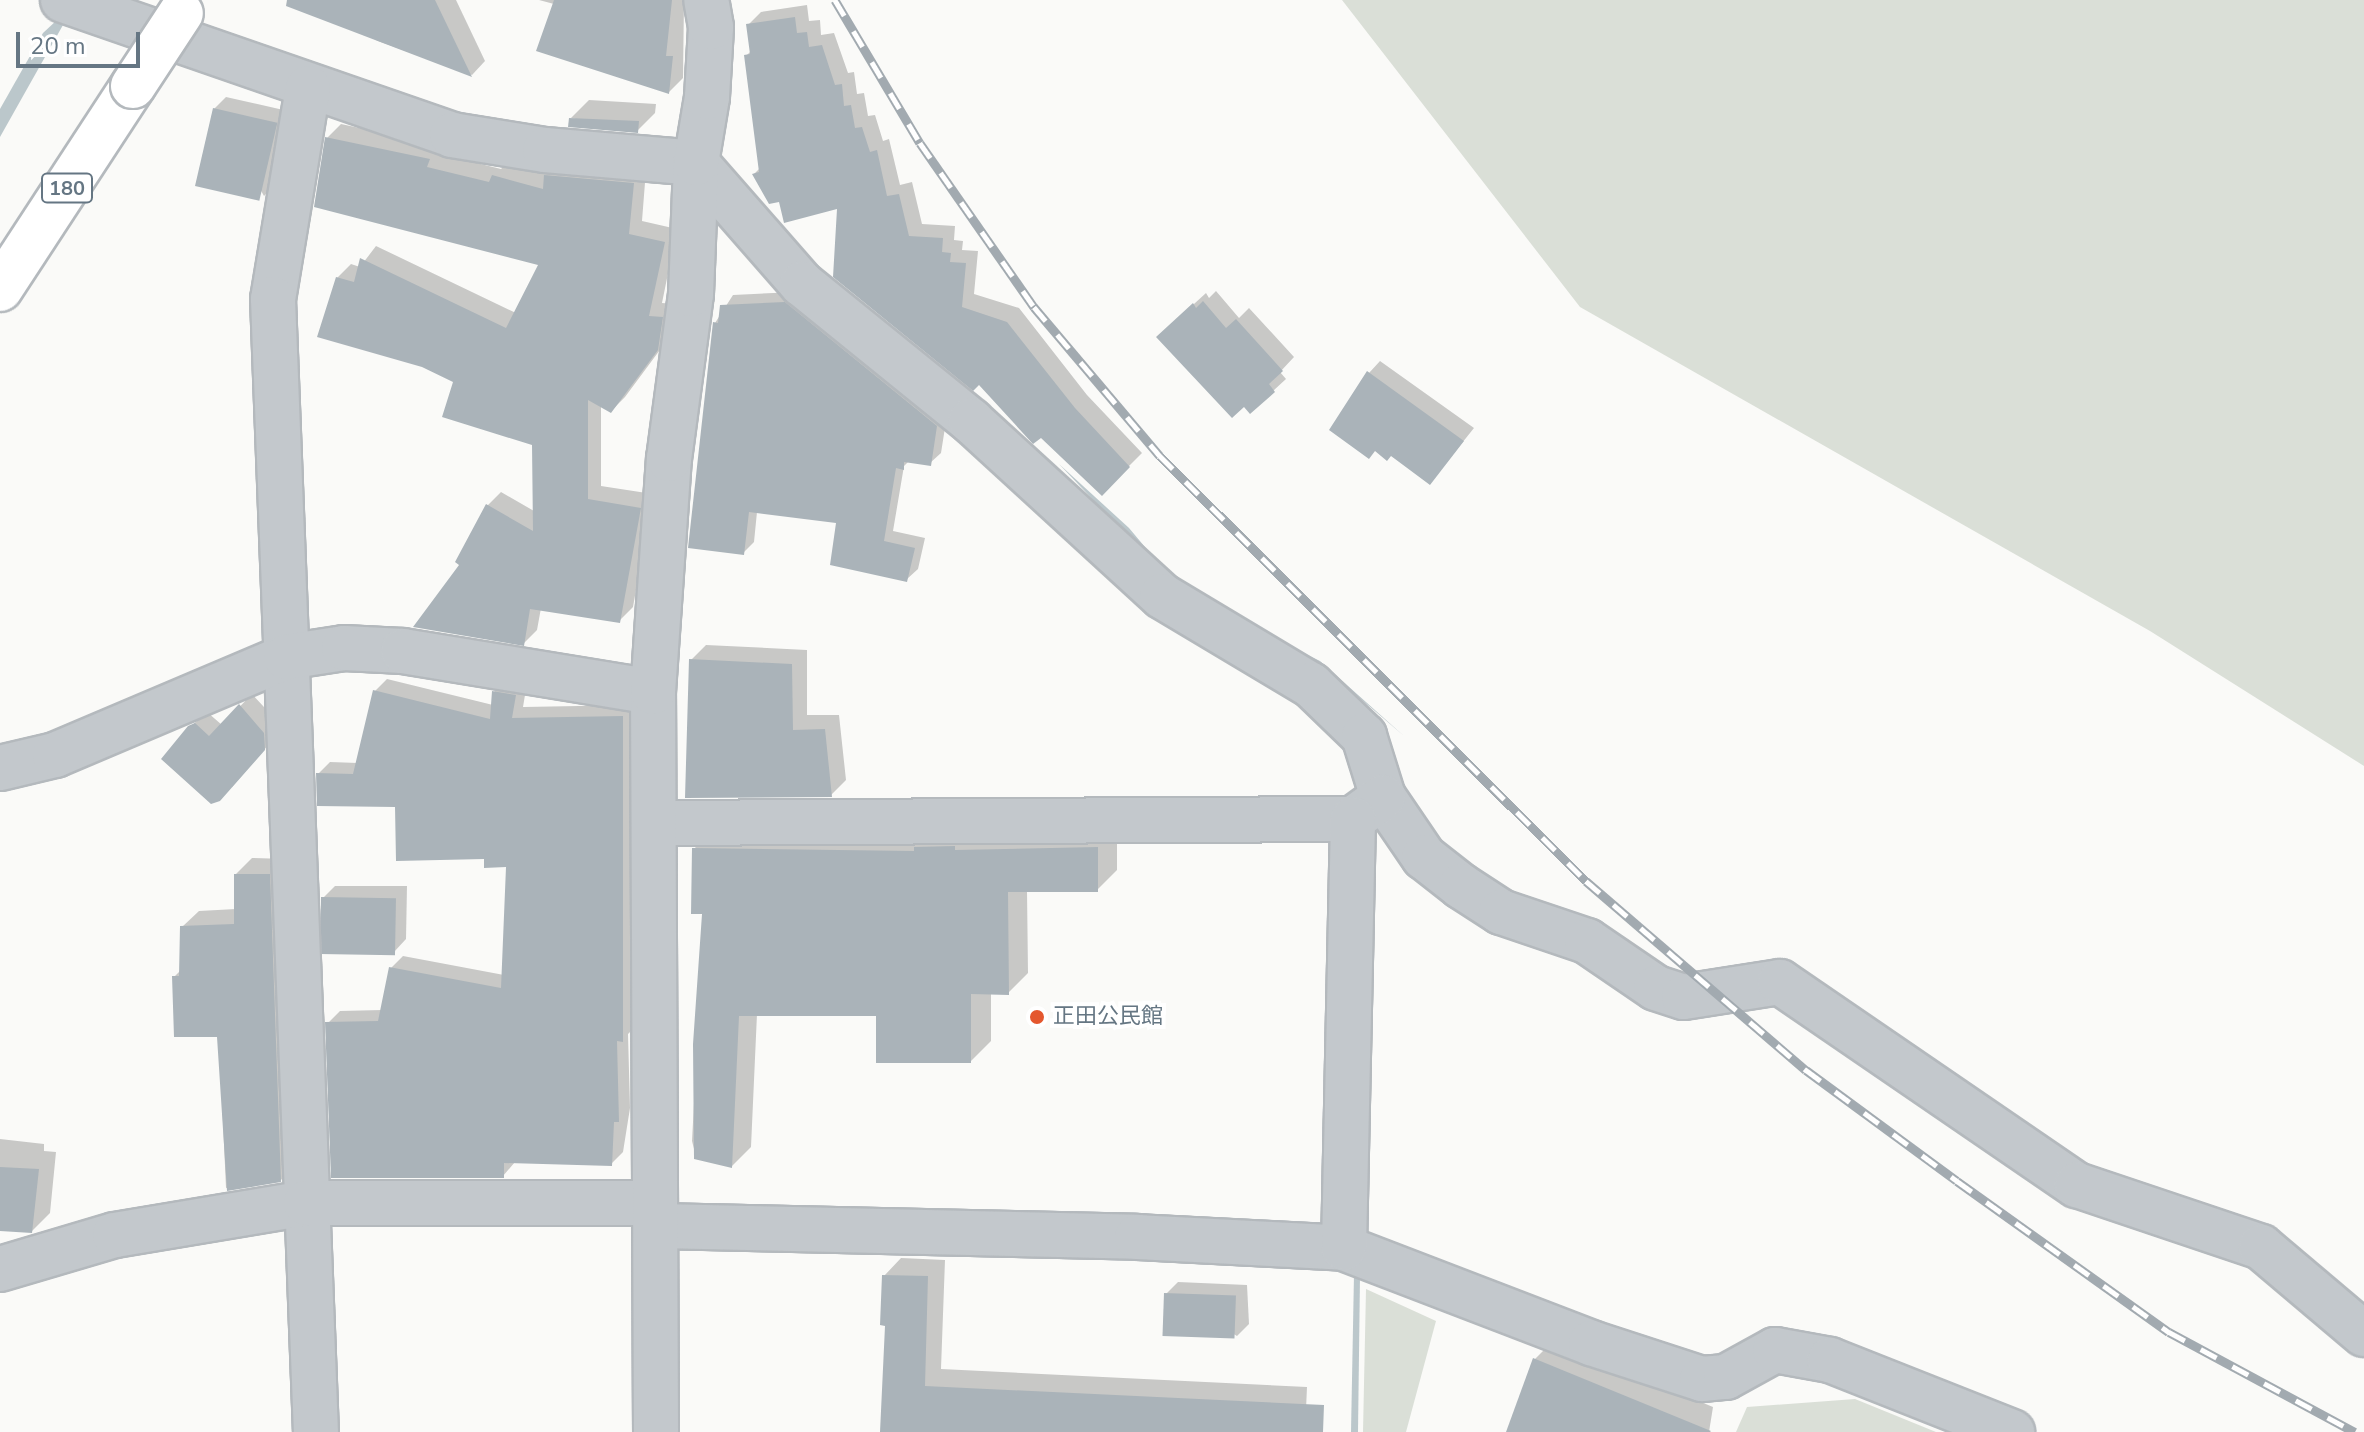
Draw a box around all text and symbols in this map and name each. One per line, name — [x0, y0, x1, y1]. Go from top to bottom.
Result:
scale bar — [20, 16, 144, 66]
text: 20 m — [30, 30, 86, 62]
road number: 180 — [41, 172, 93, 204]
place label: 正田公民館 — [1053, 1004, 1163, 1030]
marker: 正田公民館 — [1028, 1008, 1046, 1026]

